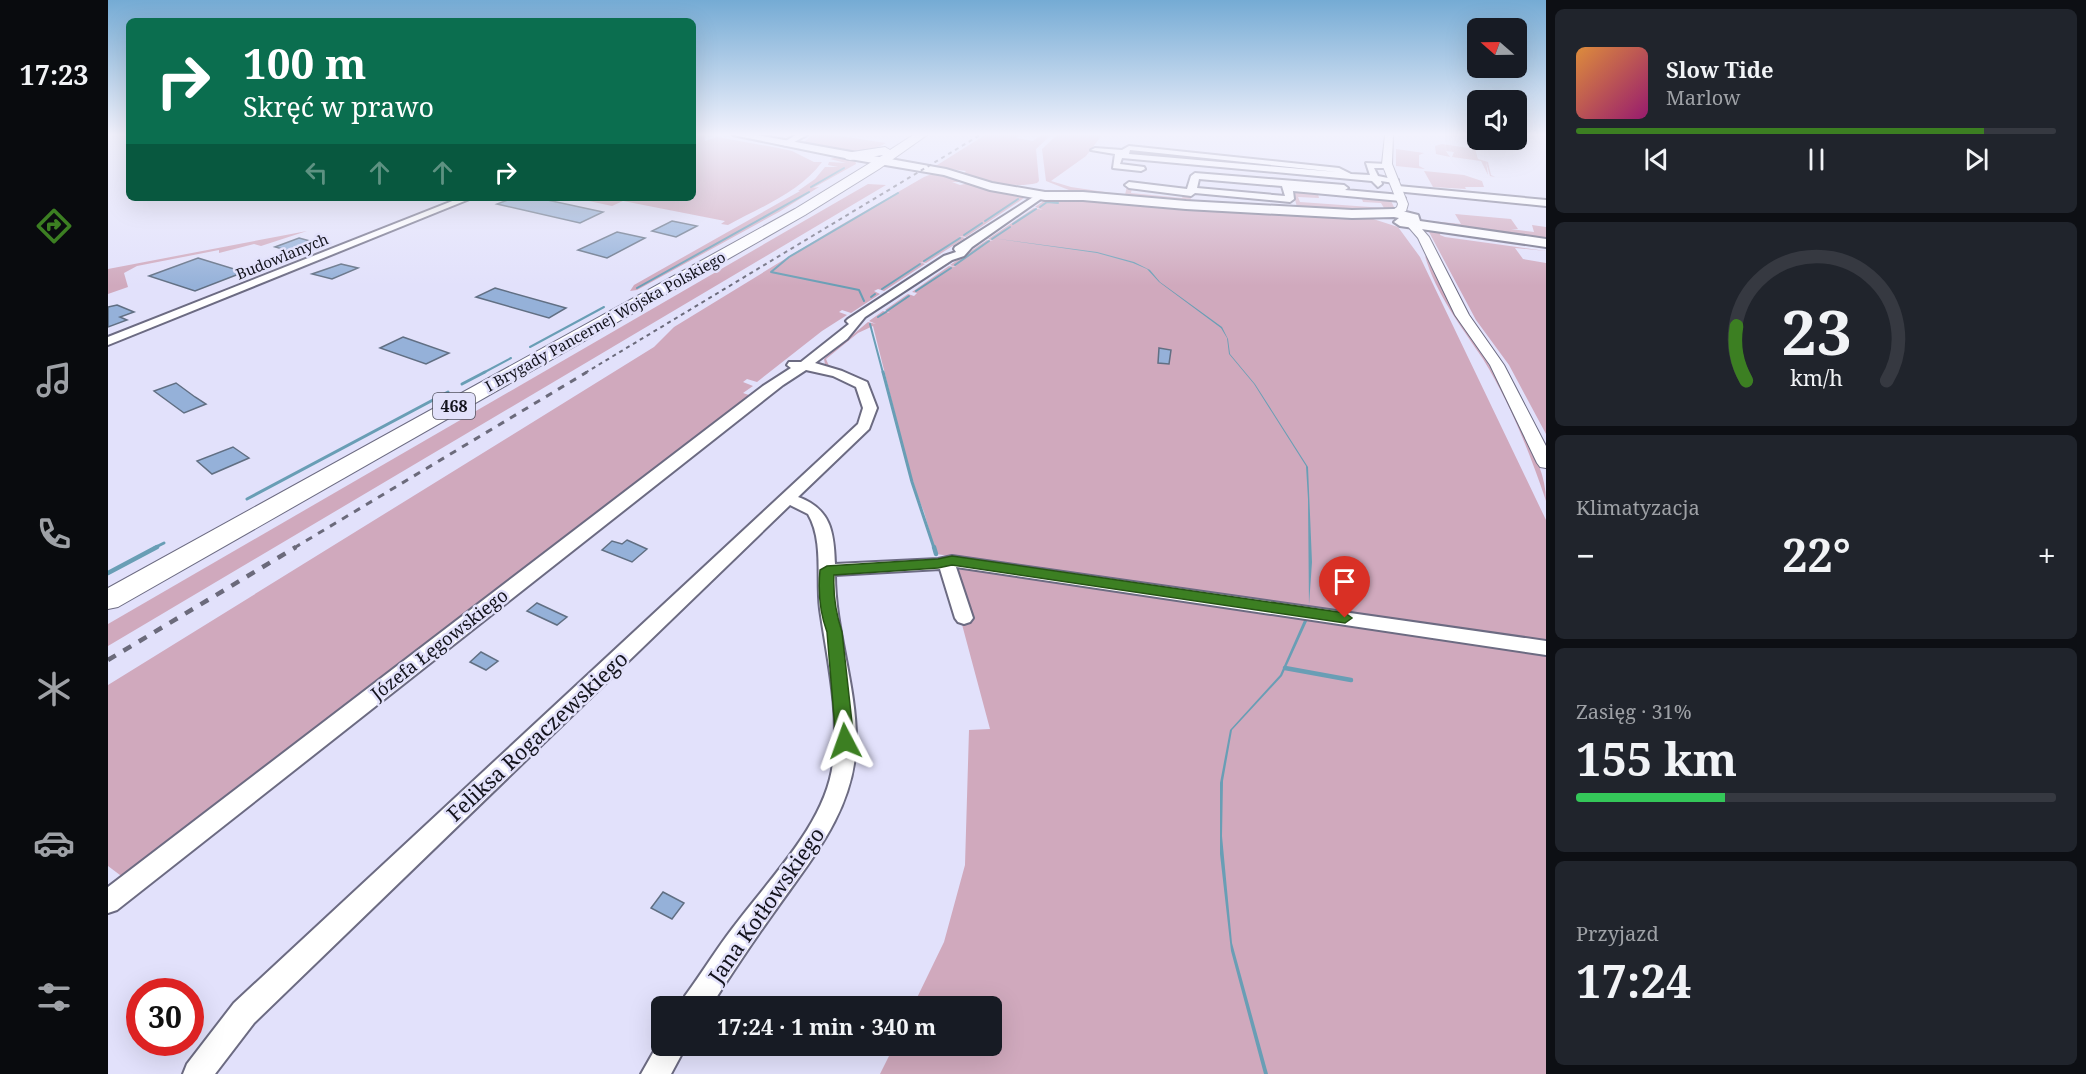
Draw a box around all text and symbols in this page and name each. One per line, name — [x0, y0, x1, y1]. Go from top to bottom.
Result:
north arrow — [1467, 18, 1527, 78]
map controls — [1467, 18, 1527, 150]
text: 100 m — [243, 34, 367, 91]
icon: right — [144, 42, 222, 120]
text: Slow Tide — [1666, 54, 1774, 84]
text: 17:23 — [19, 56, 89, 93]
text: Marlow — [1666, 84, 1740, 111]
text: Skręć w prawo — [243, 88, 434, 125]
button: sound — [1467, 90, 1527, 150]
icon: previous — [1640, 143, 1673, 176]
icon: pause — [1800, 143, 1833, 176]
icon: next — [1960, 143, 1993, 176]
icon: left — [300, 156, 333, 189]
icon: ahead — [363, 156, 396, 189]
icon: ahead — [426, 156, 459, 189]
icon: right — [489, 156, 522, 189]
icon: directions — [33, 205, 75, 247]
street label: Budowlanych — [233, 228, 332, 284]
street label: I Brygady Pancernej Wojska Polskiego — [481, 246, 729, 396]
text: 23 — [1781, 288, 1851, 373]
icon: music — [33, 359, 75, 401]
text: km/h — [1790, 363, 1843, 392]
road number: 468 — [433, 393, 475, 419]
text: Klimatyzacja — [1576, 494, 1700, 521]
icon: phone — [33, 513, 75, 555]
text: 22° — [1782, 524, 1851, 585]
text: − — [1576, 533, 1595, 578]
text: + — [2038, 533, 2056, 578]
pin — [1319, 556, 1370, 618]
icon: arrive — [1328, 565, 1361, 598]
street label: Józefa Łęgowskiego — [365, 583, 512, 706]
street label: Feliksa Rogaczewskiego — [441, 645, 633, 827]
icon: climate — [33, 668, 75, 710]
text: Zasięg · 31% — [1576, 698, 1692, 725]
position arrow — [813, 709, 877, 773]
text: 155 km — [1576, 728, 1737, 789]
icon: car — [33, 822, 75, 864]
street label: Jana Kotłowskiego — [701, 822, 830, 989]
text: Przyjazd — [1576, 920, 1659, 947]
text: 17:24 — [1576, 950, 1691, 1011]
icon: filters — [33, 976, 75, 1018]
speed limit sign: 30 — [126, 978, 204, 1056]
text: 17:24 · 1 min · 340 m — [717, 1011, 936, 1041]

